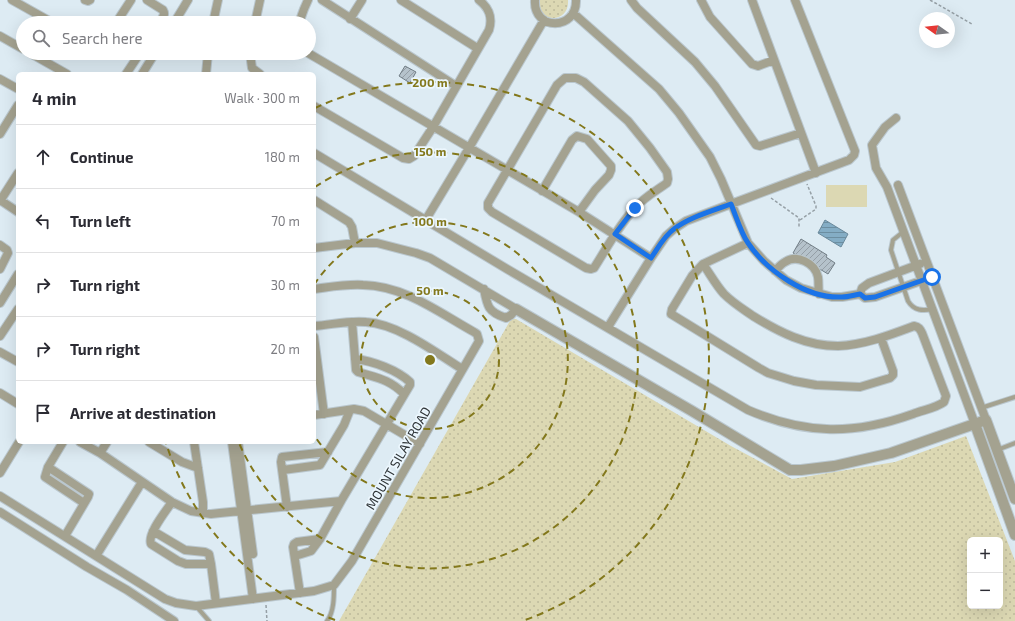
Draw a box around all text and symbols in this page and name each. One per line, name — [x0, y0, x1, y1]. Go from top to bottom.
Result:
north arrow — [919, 12, 955, 48]
search box — [16, 16, 316, 60]
icon: search — [30, 27, 52, 49]
text: Search here — [62, 29, 143, 47]
text: 200 m — [412, 75, 448, 89]
text: 4 min — [32, 88, 76, 108]
text: Walk · 300 m — [224, 90, 300, 106]
text: 150 m — [414, 144, 446, 158]
icon: ahead — [32, 146, 54, 168]
text: Continue — [70, 148, 133, 166]
text: 180 m — [265, 149, 300, 165]
route end — [626, 199, 644, 217]
icon: left — [32, 210, 54, 232]
text: Turn left — [70, 212, 131, 230]
text: 70 m — [271, 213, 300, 229]
text: 100 m — [413, 214, 447, 228]
route start — [923, 268, 941, 286]
icon: right — [32, 274, 54, 296]
text: Turn right — [70, 276, 140, 294]
text: 30 m — [271, 277, 300, 293]
text: 50 m — [416, 283, 444, 297]
icon: right — [32, 338, 54, 360]
text: Turn right — [70, 340, 140, 358]
text: 20 m — [271, 341, 300, 357]
centre of rings — [423, 353, 437, 367]
icon: arrive — [32, 402, 54, 424]
text: Arrive at destination — [70, 404, 216, 422]
street label: MOUNT SILAY ROAD — [362, 404, 434, 512]
map controls — [967, 537, 1003, 609]
button: + — [967, 537, 1003, 573]
button: − — [967, 573, 1003, 609]

